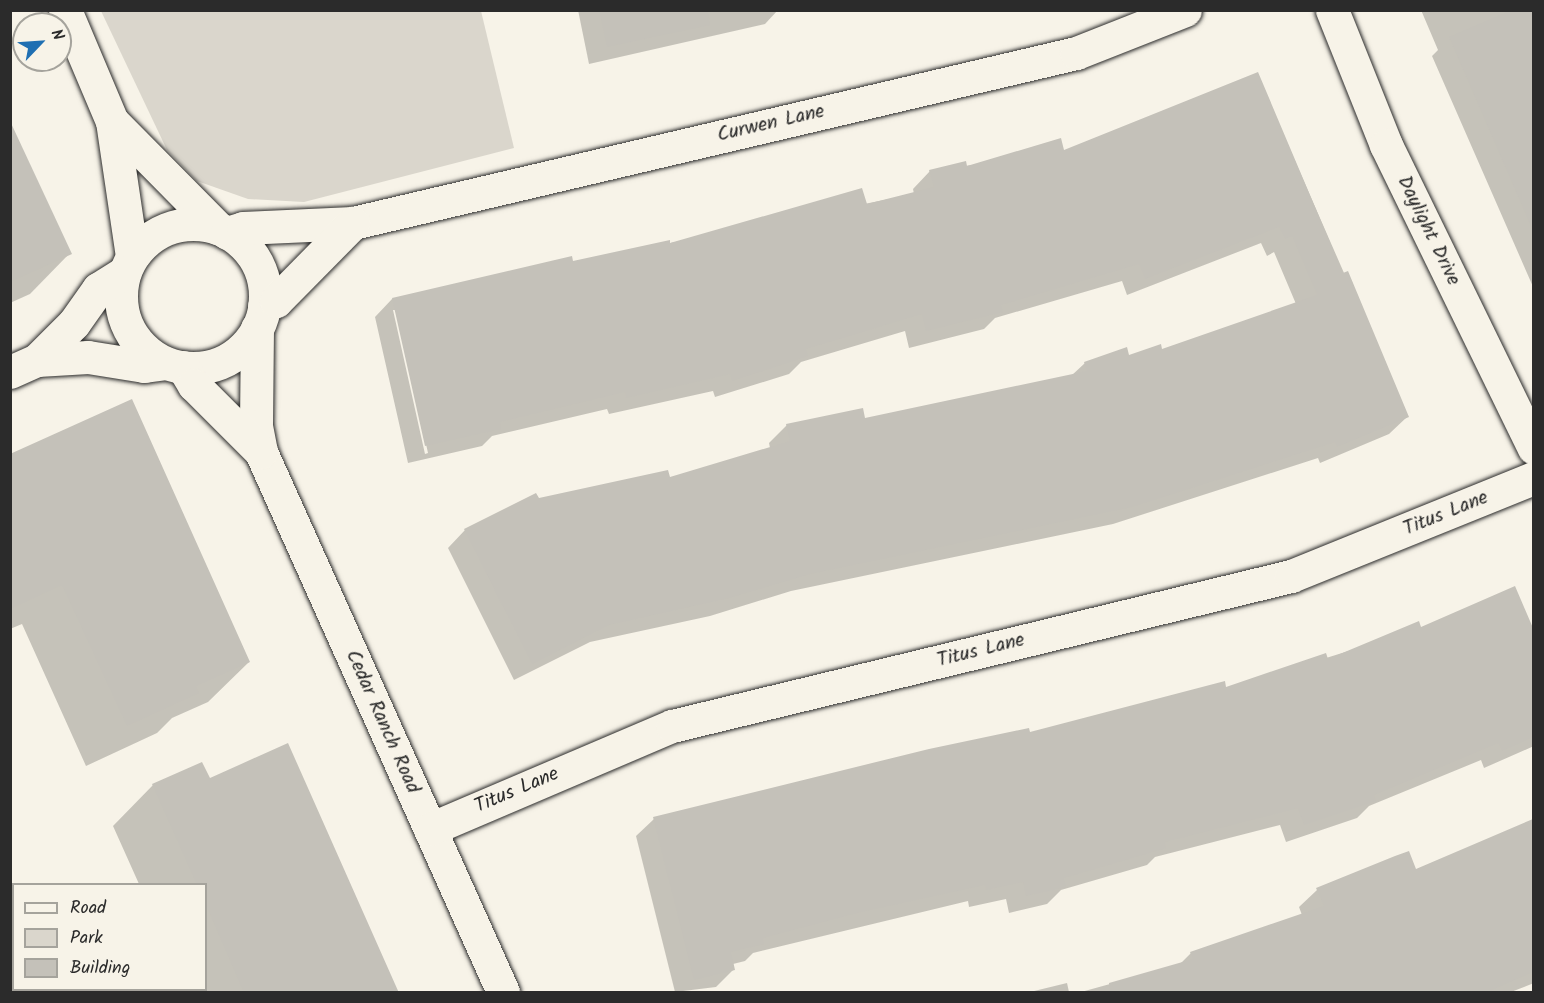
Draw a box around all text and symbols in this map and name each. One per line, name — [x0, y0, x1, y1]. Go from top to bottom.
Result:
north arrow — [12, 12, 72, 72]
text: N — [43, 25, 70, 45]
street label: Curwen Lane — [715, 100, 827, 148]
street label: Daylight Drive — [1391, 172, 1465, 290]
street label: Titus Lane — [1400, 486, 1492, 542]
street label: Titus Lane — [935, 629, 1027, 673]
street label: Cedar Ranch Road — [340, 647, 424, 797]
street label: Titus Lane — [471, 763, 563, 819]
legend — [12, 883, 207, 991]
text: Road — [70, 894, 106, 923]
text: Park — [70, 924, 103, 953]
text: Building — [70, 954, 130, 983]

